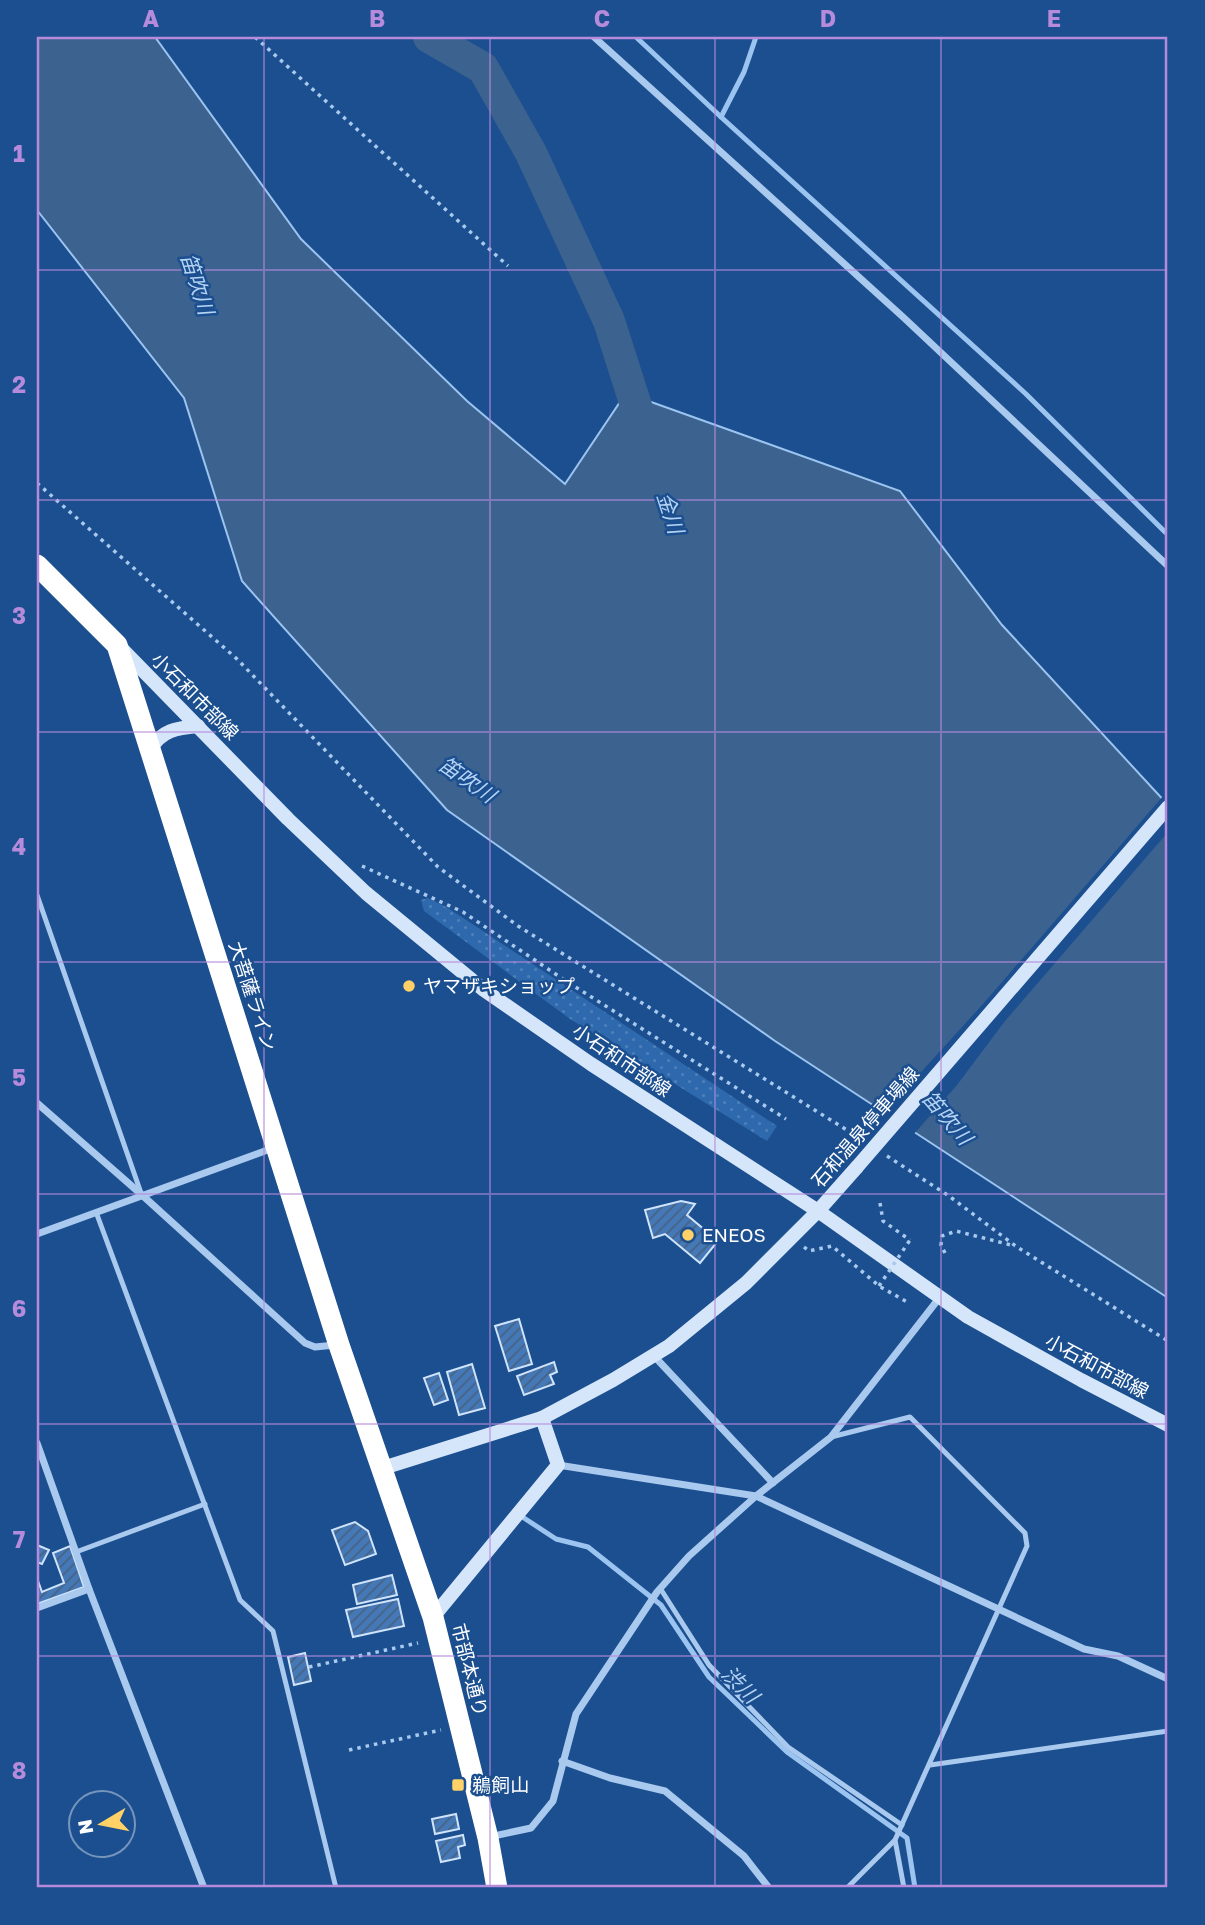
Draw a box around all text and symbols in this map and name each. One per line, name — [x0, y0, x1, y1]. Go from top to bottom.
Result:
text: A — [143, 4, 160, 32]
text: B — [369, 4, 385, 32]
text: C — [594, 4, 610, 32]
text: D — [820, 4, 836, 32]
text: E — [1047, 4, 1061, 32]
text: 1 — [13, 139, 25, 167]
water label: 笛吹川 — [176, 250, 221, 320]
text: 2 — [12, 370, 26, 398]
water label: 金川 — [652, 489, 690, 539]
text: 3 — [12, 601, 26, 629]
street label: 小石和市部線 — [147, 647, 244, 744]
water label: 笛吹川 — [434, 750, 502, 809]
text: 4 — [12, 832, 26, 860]
street label: 大菩薩ライン — [225, 938, 282, 1054]
place label: ヤマザキショップ — [423, 974, 575, 997]
marker: ヤマザキショップ — [401, 978, 417, 994]
street label: 小石和市部線 — [569, 1018, 676, 1101]
street label: 石和温泉停車場線 — [806, 1062, 923, 1192]
text: 5 — [12, 1063, 26, 1091]
water label: 笛吹川 — [917, 1085, 980, 1151]
place label: ENEOS — [702, 1223, 766, 1246]
marker: ENEOS — [680, 1227, 696, 1243]
text: 6 — [12, 1294, 26, 1322]
street label: 小石和市部線 — [1042, 1329, 1153, 1402]
text: 7 — [13, 1525, 25, 1553]
street label: 市部本通り — [448, 1621, 493, 1719]
water label: 渋川 — [717, 1660, 766, 1710]
text: 8 — [12, 1756, 26, 1784]
place label: 鵜飼山 — [472, 1773, 529, 1796]
marker: 鵜飼山 — [450, 1777, 466, 1793]
north arrow — [66, 1788, 136, 1858]
text: N — [72, 1818, 97, 1836]

